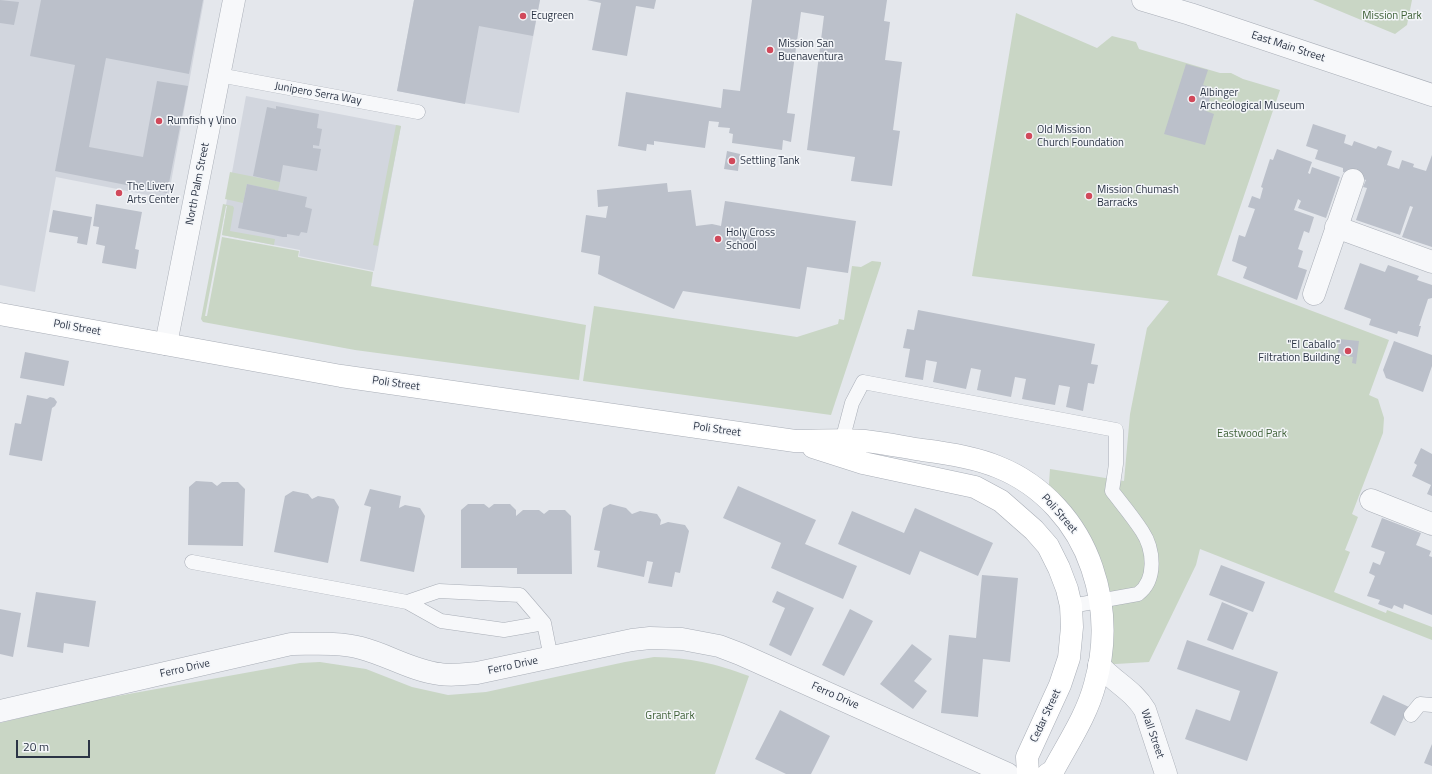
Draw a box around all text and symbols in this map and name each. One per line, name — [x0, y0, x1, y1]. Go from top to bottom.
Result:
place label: Ecugreen — [531, 9, 574, 23]
park label: Mission Park — [1362, 9, 1422, 23]
marker: Ecugreen — [518, 11, 528, 21]
street label: East Main Street — [1249, 29, 1327, 65]
place label: Mission San Buenaventura — [778, 37, 843, 63]
marker: Mission San Buenaventura — [765, 45, 775, 55]
street label: Junipero Serra Way — [274, 80, 362, 108]
place label: Albinger Archeological Museum — [1200, 86, 1305, 112]
marker: Albinger Archeological Museum — [1187, 94, 1197, 104]
place label: Rumfish y Vino — [167, 114, 237, 128]
marker: Rumfish y Vino — [154, 116, 164, 126]
place label: Old Mission Church Foundation — [1037, 123, 1124, 149]
marker: Old Mission Church Foundation — [1024, 131, 1034, 141]
street label: North Palm Street — [184, 142, 212, 226]
place label: Settling Tank — [740, 154, 800, 168]
marker: Settling Tank — [727, 156, 737, 166]
place label: The Livery Arts Center — [127, 180, 179, 206]
place label: Mission Chumash Barracks — [1097, 183, 1179, 209]
marker: The Livery Arts Center — [114, 188, 124, 198]
marker: Mission Chumash Barracks — [1084, 191, 1094, 201]
place label: Holy Cross School — [726, 226, 775, 252]
marker: Holy Cross School — [713, 234, 723, 244]
street label: Poli Street — [52, 317, 102, 339]
place label: "El Caballo" Filtration Building — [1258, 338, 1340, 364]
marker: "El Caballo" Filtration Building — [1343, 346, 1353, 356]
street label: Poli Street — [371, 374, 421, 394]
street label: Poli Street — [692, 420, 742, 440]
park label: Eastwood Park — [1217, 427, 1287, 441]
street label: Poli Street — [1038, 492, 1080, 536]
street label: Ferro Drive — [487, 654, 539, 678]
street label: Ferro Drive — [159, 657, 211, 681]
street label: Ferro Drive — [809, 680, 861, 712]
street label: Cedar Street — [1028, 687, 1064, 745]
street label: Wall Street — [1137, 708, 1167, 760]
park label: Grant Park — [645, 709, 695, 723]
scale bar — [18, 732, 92, 758]
text: 20 m — [23, 737, 49, 756]

